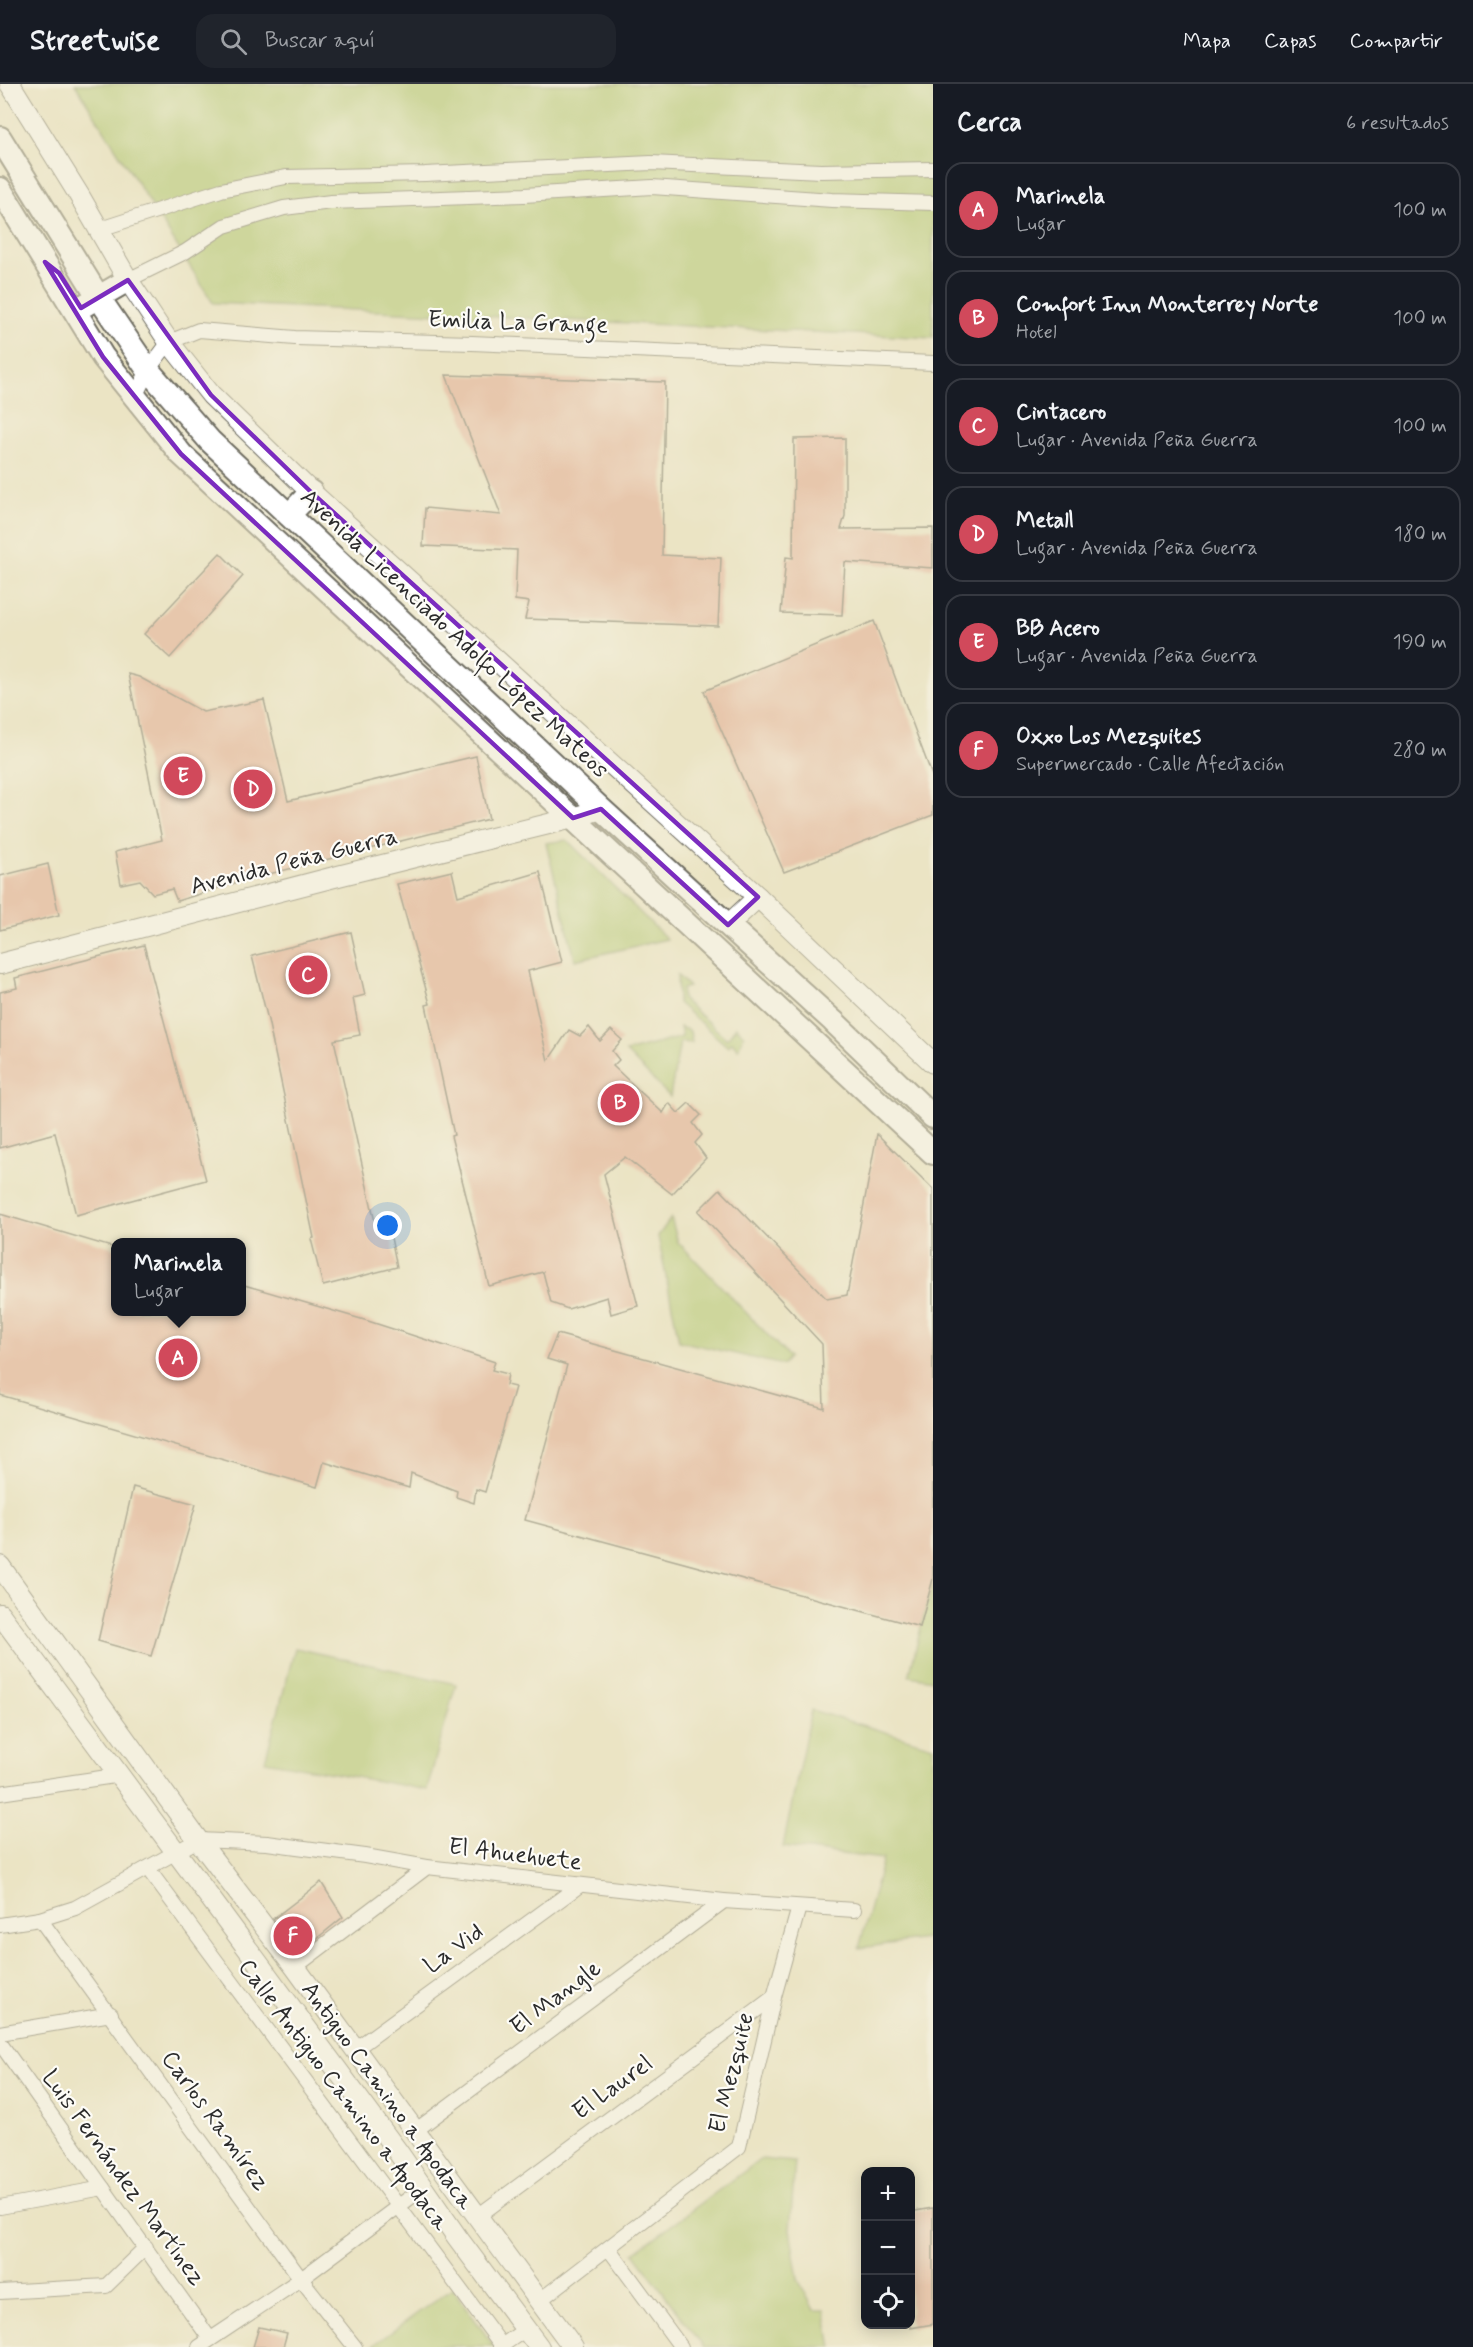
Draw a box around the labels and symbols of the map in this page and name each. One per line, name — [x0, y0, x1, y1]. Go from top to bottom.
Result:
street label: Emilia La Grange — [427, 304, 609, 345]
street label: Avenida Licenciado Adolfo López Mateos — [292, 482, 615, 787]
pin: E — [164, 754, 202, 798]
pin: D — [234, 766, 272, 812]
street label: Avenida Peña Guerra — [187, 821, 401, 903]
pin: C — [288, 952, 328, 998]
pin: B — [600, 1080, 640, 1126]
your location — [373, 1211, 402, 1240]
pin: A — [158, 1336, 198, 1380]
street label: El Ahuehuete — [447, 1831, 584, 1879]
pin: F — [274, 1914, 312, 1958]
street label: La Vid — [418, 1917, 490, 1981]
street label: El Mangle — [504, 1953, 608, 2043]
street label: Calle Antiguo Camino a Apodaca — [233, 1955, 453, 2235]
street label: Antiguo Camino a Apodaca — [296, 1978, 478, 2214]
street label: El Mezquite — [702, 2009, 762, 2137]
street label: Carlos Ramírez — [154, 2045, 276, 2197]
street label: El Laurel — [567, 2048, 659, 2128]
street label: Luis Fernández Martínez — [34, 2064, 212, 2292]

